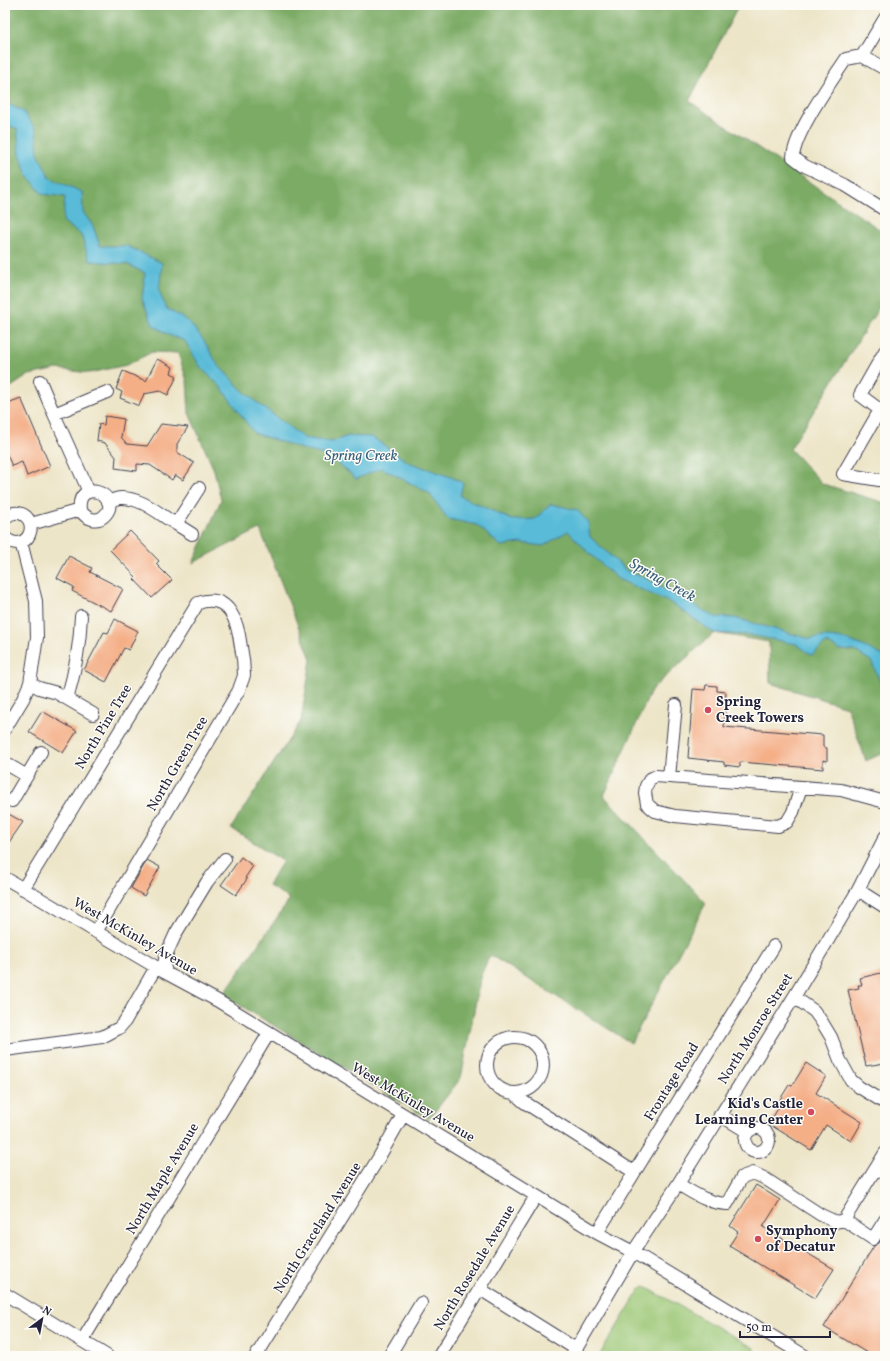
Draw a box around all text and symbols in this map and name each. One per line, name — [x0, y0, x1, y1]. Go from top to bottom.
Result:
water label: Spring Creek — [325, 446, 398, 467]
water label: Spring Creek — [625, 554, 699, 608]
street label: North Pine Tree — [71, 681, 137, 773]
place label: Spring Creek Towers — [716, 693, 804, 728]
marker: Spring Creek Towers — [703, 705, 713, 715]
street label: North Green Tree — [143, 713, 213, 815]
street label: West McKinley Avenue — [69, 894, 201, 981]
street label: North Monroe Street — [714, 970, 798, 1088]
street label: Frontage Road — [640, 1039, 704, 1125]
street label: West McKinley Avenue — [348, 1059, 479, 1148]
place label: Kid's Castle Learning Center — [695, 1095, 803, 1130]
marker: Kid's Castle Learning Center — [806, 1107, 816, 1117]
street label: North Maple Avenue — [122, 1119, 204, 1238]
street label: North Graceland Avenue — [270, 1158, 366, 1297]
street label: North Rosedale Avenue — [430, 1201, 520, 1334]
place label: Symphony of Decatur — [766, 1222, 837, 1257]
marker: Symphony of Decatur — [753, 1234, 763, 1244]
north arrow — [22, 1299, 62, 1339]
text: N — [39, 1303, 54, 1320]
scale bar — [740, 1313, 830, 1339]
text: 50 m — [746, 1320, 772, 1336]

